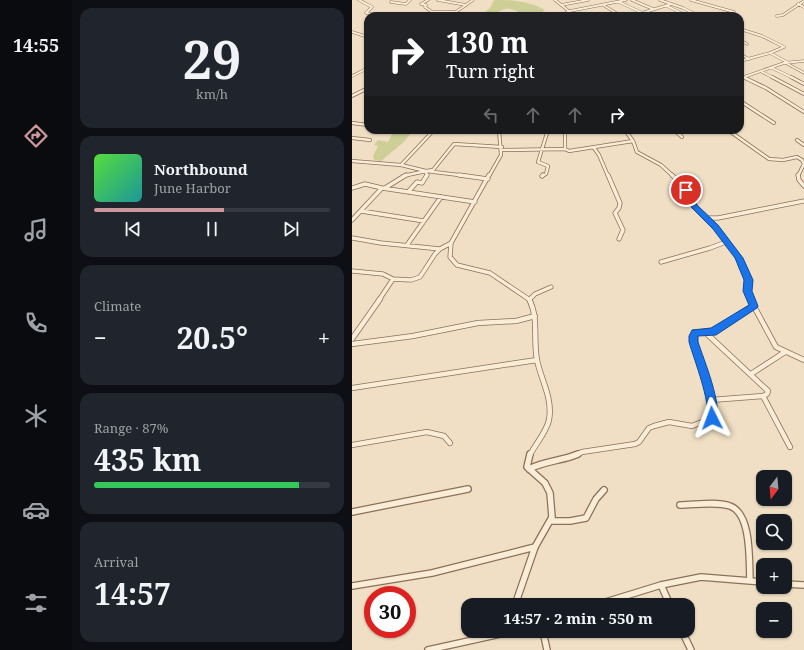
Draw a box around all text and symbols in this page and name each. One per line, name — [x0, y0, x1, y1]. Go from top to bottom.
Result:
text: 29 — [183, 23, 241, 94]
text: 130 m — [446, 23, 528, 61]
icon: right — [380, 28, 432, 80]
text: 14:55 — [13, 33, 59, 57]
text: Turn right — [446, 59, 535, 83]
text: km/h — [196, 85, 228, 103]
icon: left — [480, 104, 502, 126]
icon: ahead — [522, 104, 544, 126]
icon: ahead — [564, 104, 586, 126]
icon: right — [606, 104, 628, 126]
icon: directions — [22, 122, 50, 150]
text: Northbound — [154, 159, 248, 179]
pin — [669, 173, 703, 207]
text: June Harbor — [154, 179, 231, 197]
icon: arrive — [675, 179, 697, 201]
icon: music — [22, 216, 50, 244]
icon: previous — [122, 218, 144, 240]
icon: pause — [201, 218, 223, 240]
icon: next — [280, 218, 302, 240]
text: Climate — [94, 297, 141, 315]
icon: phone — [22, 309, 50, 337]
text: 20.5° — [176, 317, 248, 358]
text: − — [94, 322, 107, 352]
text: + — [318, 322, 330, 352]
position arrow — [691, 397, 733, 439]
icon: climate — [22, 402, 50, 430]
text: Range · 87% — [94, 419, 168, 437]
text: 435 km — [94, 439, 201, 480]
north arrow — [756, 470, 792, 506]
map controls — [756, 470, 792, 638]
icon: car — [22, 496, 50, 524]
button: search — [756, 514, 792, 550]
text: Arrival — [94, 553, 138, 571]
button: + — [756, 558, 792, 594]
text: 14:57 — [94, 573, 171, 614]
speed limit sign: 30 — [364, 586, 416, 638]
icon: filters — [22, 589, 50, 617]
button: − — [756, 602, 792, 638]
text: 14:57 · 2 min · 550 m — [503, 608, 653, 628]

